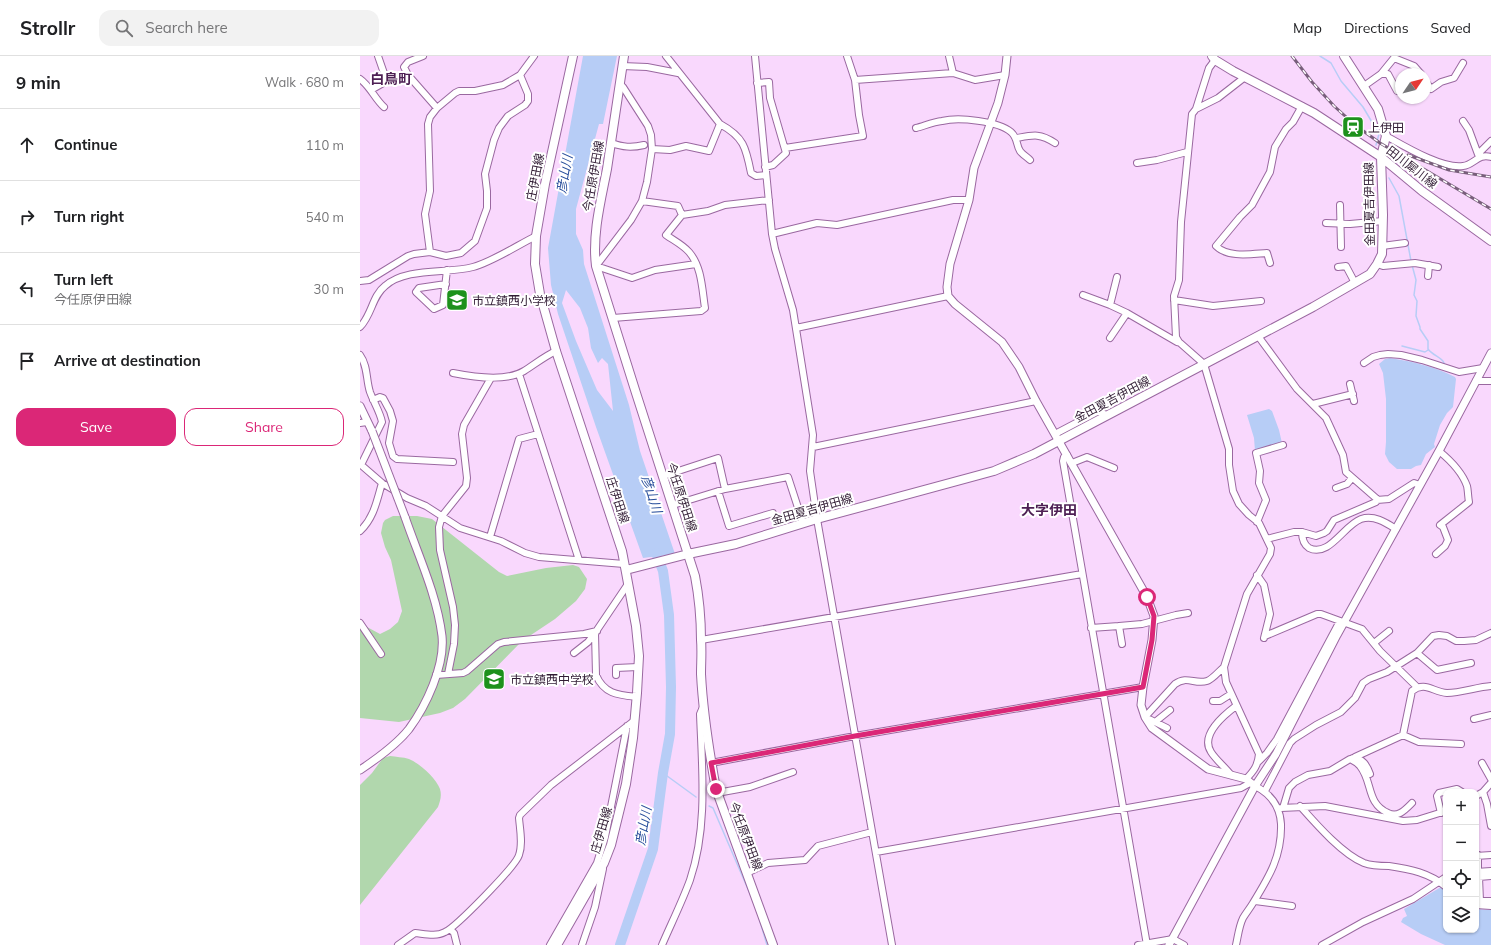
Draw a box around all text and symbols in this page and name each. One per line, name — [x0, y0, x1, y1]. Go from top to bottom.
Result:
search box — [99, 10, 379, 46]
text: Strollr — [20, 16, 75, 40]
icon: search — [113, 17, 135, 39]
text: Search here — [145, 18, 228, 37]
text: Map — [1293, 19, 1322, 37]
text: Directions — [1344, 19, 1409, 37]
text: Saved — [1431, 19, 1471, 37]
north arrow — [1395, 68, 1431, 104]
district label: 白鳥町 — [370, 70, 412, 88]
text: 9 min — [16, 72, 61, 93]
text: Walk · 680 m — [265, 74, 344, 90]
station icon: 上伊田 — [1340, 114, 1366, 140]
place label: 上伊田 — [1368, 120, 1404, 135]
icon: ahead — [16, 134, 38, 156]
text: Continue — [54, 135, 117, 154]
text: 110 m — [306, 137, 344, 153]
street label: 今任原伊田線 — [579, 139, 607, 213]
street label: 田川犀川線 — [1384, 143, 1440, 191]
water label: 彦山川 — [553, 151, 576, 195]
street label: 庄伊田線 — [523, 152, 547, 202]
street label: 金田夏吉伊田線 — [1361, 162, 1377, 246]
icon: right — [16, 206, 38, 228]
text: Turn right — [54, 207, 124, 226]
text: 540 m — [306, 209, 344, 225]
text: Turn left — [54, 270, 113, 289]
icon: left — [16, 278, 38, 300]
text: 30 m — [314, 281, 344, 297]
school or university icon: 市立鎮西小学校 — [444, 287, 470, 313]
text: 今任原伊田線 — [54, 291, 132, 307]
place label: 市立鎮西小学校 — [472, 293, 556, 308]
icon: arrive — [16, 350, 38, 372]
text: Arrive at destination — [54, 351, 201, 370]
street label: 金田夏吉伊田線 — [1071, 373, 1153, 425]
button: Save — [16, 408, 176, 446]
button: Share — [184, 408, 344, 446]
street label: 今任原伊田線 — [664, 460, 700, 534]
water label: 彦山川 — [638, 473, 666, 517]
street label: 庄伊田線 — [603, 475, 633, 525]
street label: 金田夏吉伊田線 — [770, 490, 854, 528]
district label: 大字伊田 — [1021, 501, 1077, 519]
route start — [1138, 588, 1156, 606]
school or university icon: 市立鎮西中学校 — [481, 666, 507, 692]
place label: 市立鎮西中学校 — [510, 672, 594, 687]
route end — [707, 780, 725, 798]
map controls — [1443, 789, 1479, 933]
button: + — [1443, 789, 1479, 825]
street label: 今任原伊田線 — [726, 800, 766, 872]
water label: 彦山川 — [632, 803, 655, 847]
street label: 庄伊田線 — [587, 805, 615, 855]
button: − — [1443, 825, 1479, 861]
button: locate — [1443, 861, 1479, 897]
button: layers — [1443, 897, 1479, 933]

